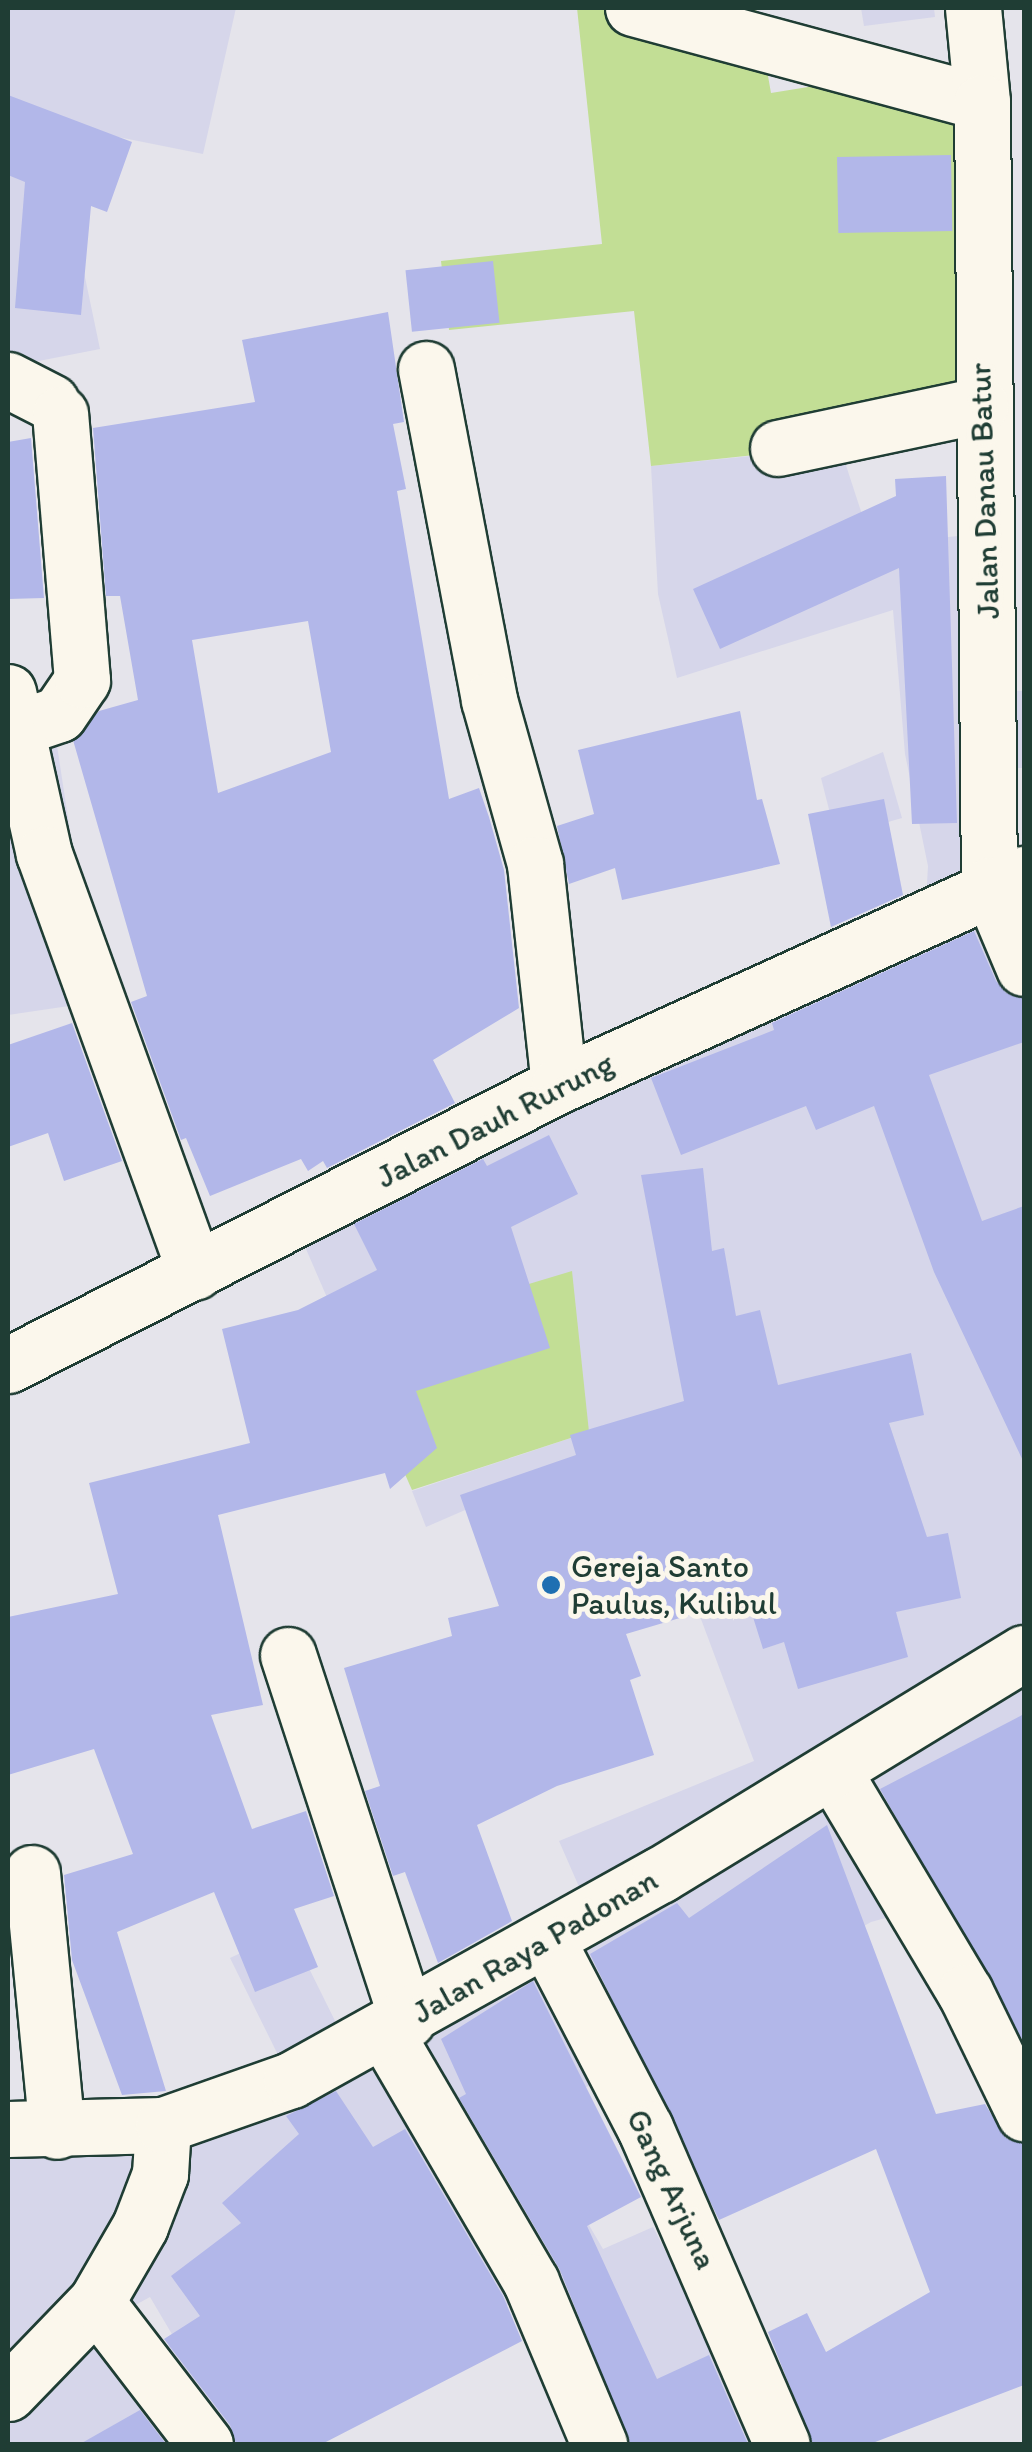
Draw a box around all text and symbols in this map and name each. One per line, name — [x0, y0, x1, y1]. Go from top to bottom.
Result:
street label: Jalan Danau Batur — [960, 362, 1008, 620]
street label: Jalan Dauh Rurung — [370, 1044, 620, 1196]
place label: Gereja Santo Paulus, Kulibul — [571, 1548, 777, 1623]
marker: Gereja Santo Paulus, Kulibul — [540, 1574, 562, 1596]
street label: Jalan Raya Padonan — [407, 1861, 663, 2031]
street label: Gang Arjuna — [618, 2103, 726, 2275]

